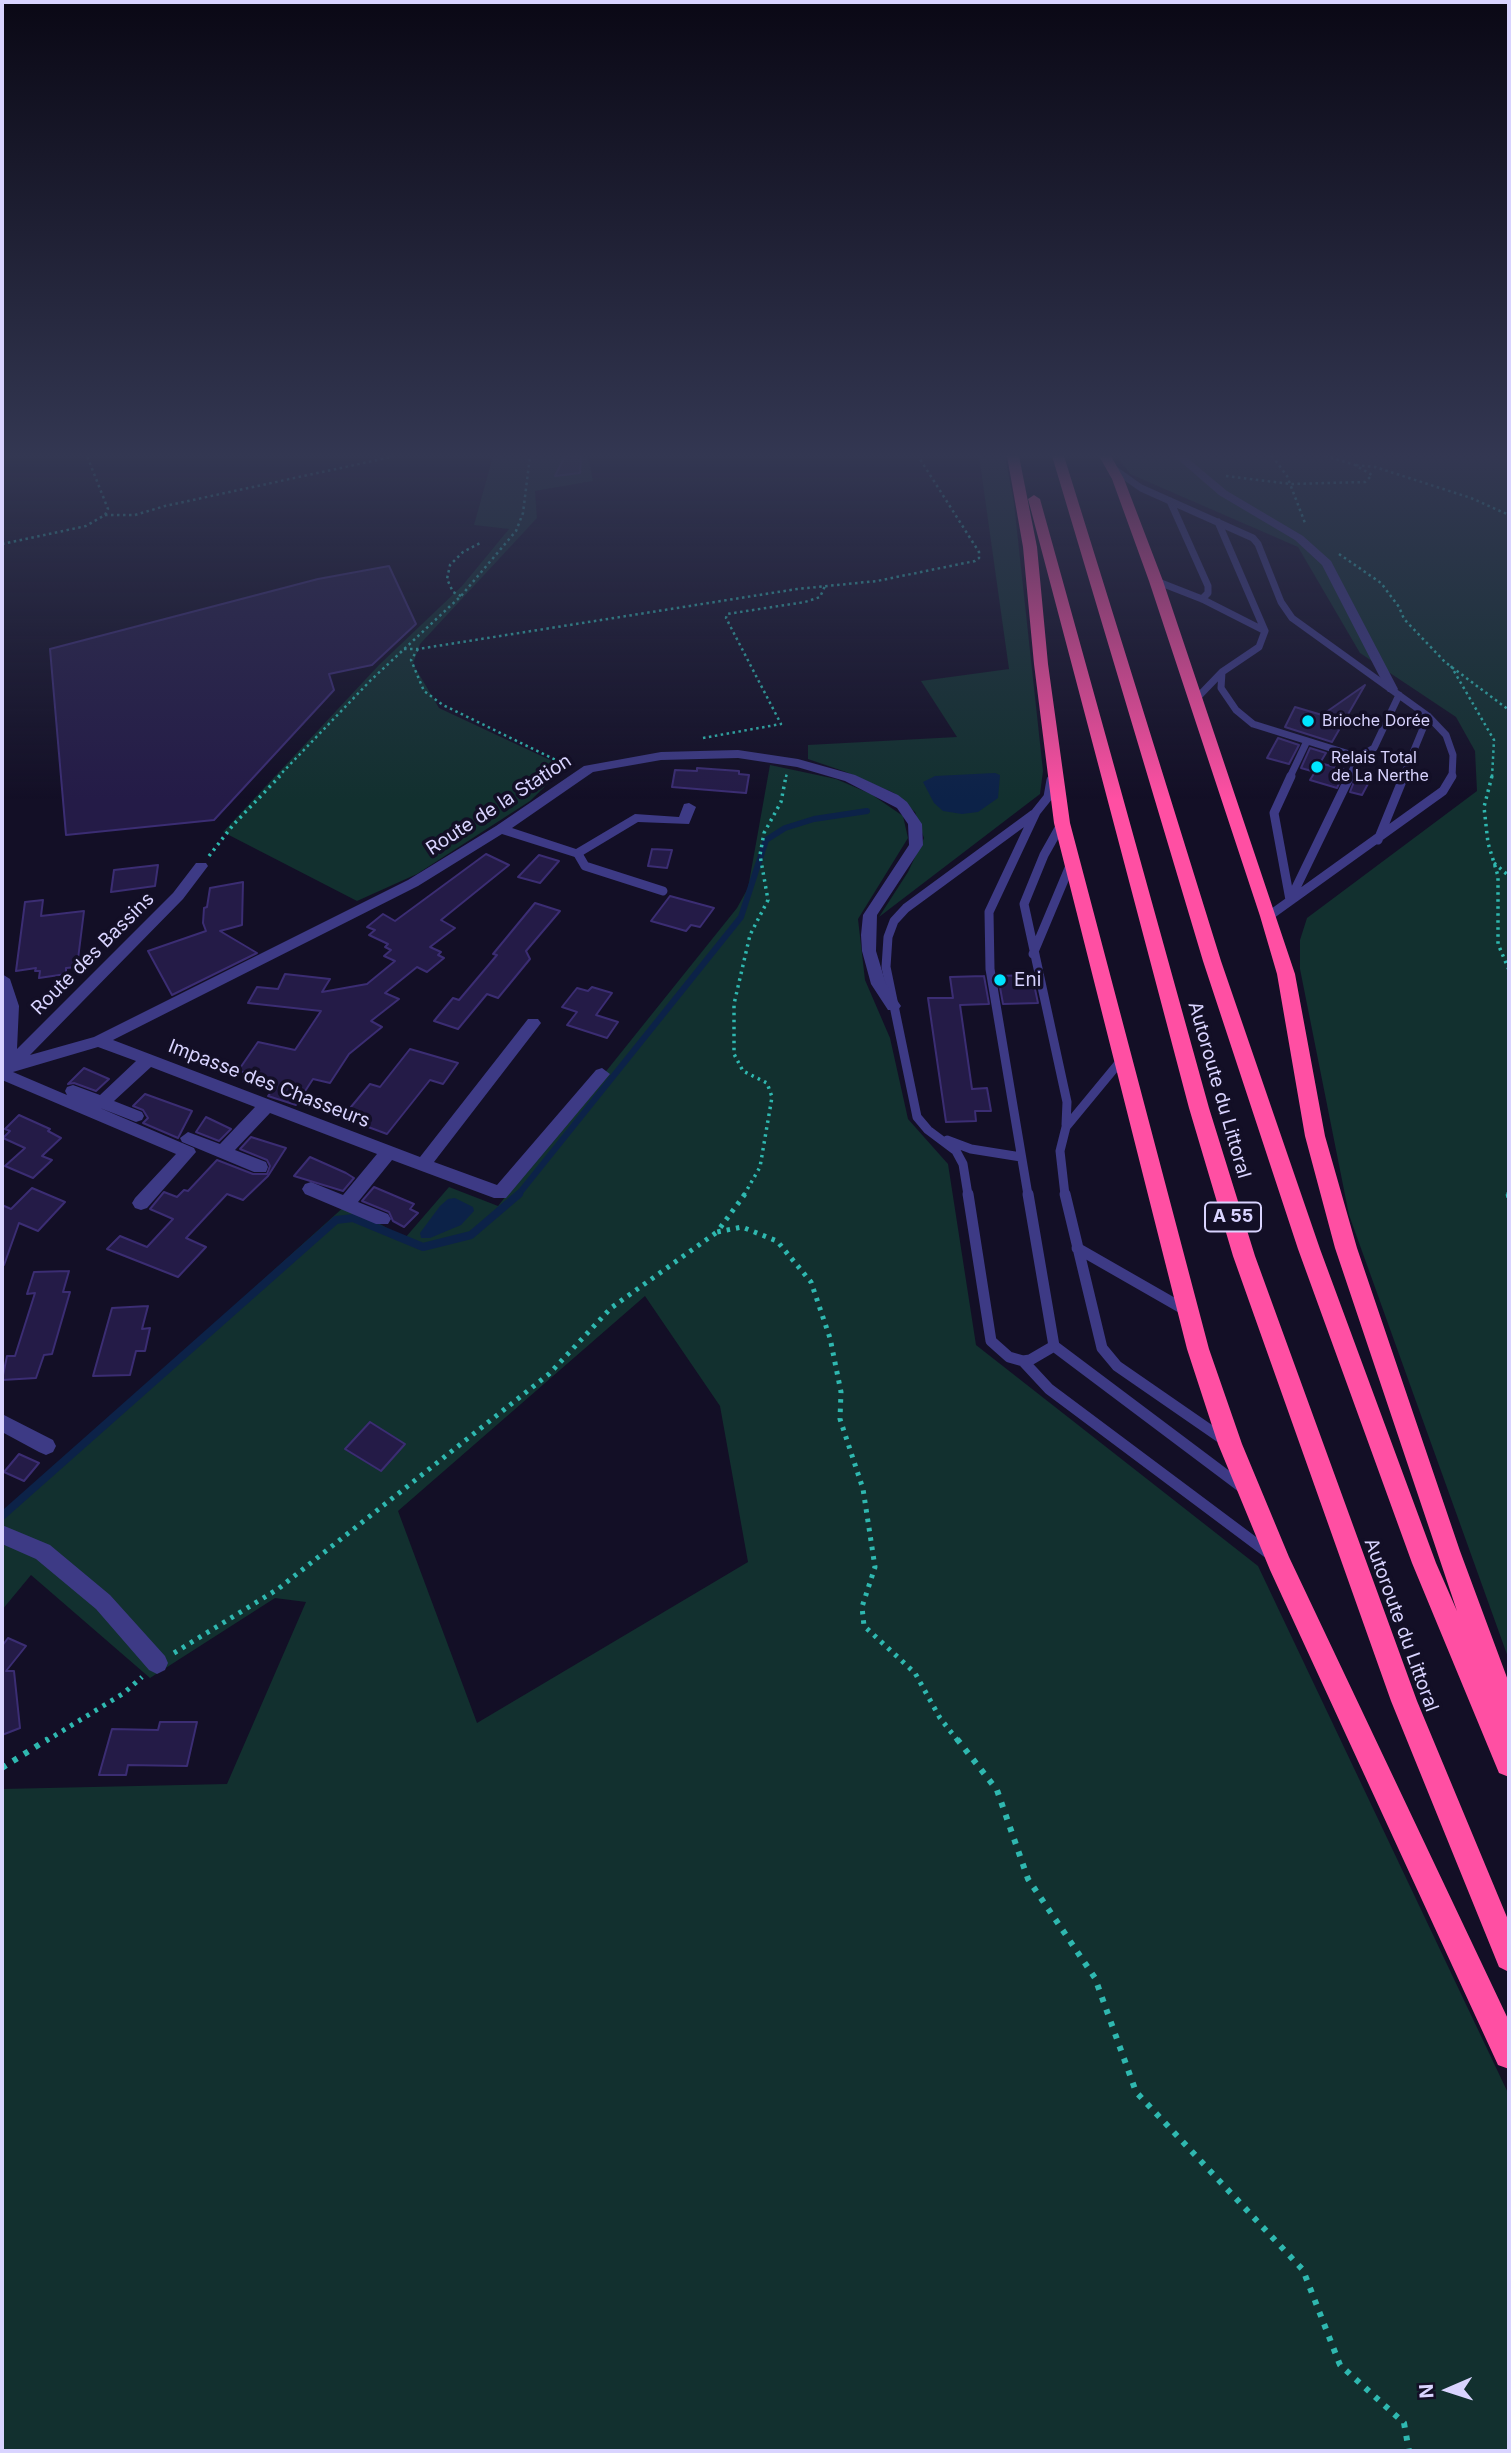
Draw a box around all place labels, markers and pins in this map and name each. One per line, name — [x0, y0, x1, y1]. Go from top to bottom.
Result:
place label: Brioche Dorée — [1322, 711, 1430, 731]
marker: Brioche Dorée — [1300, 713, 1316, 729]
place label: Relais Total de La Nerthe — [1331, 748, 1429, 786]
marker: Relais Total de La Nerthe — [1309, 759, 1325, 775]
place label: Eni — [1014, 969, 1041, 991]
marker: Eni — [992, 972, 1008, 988]

